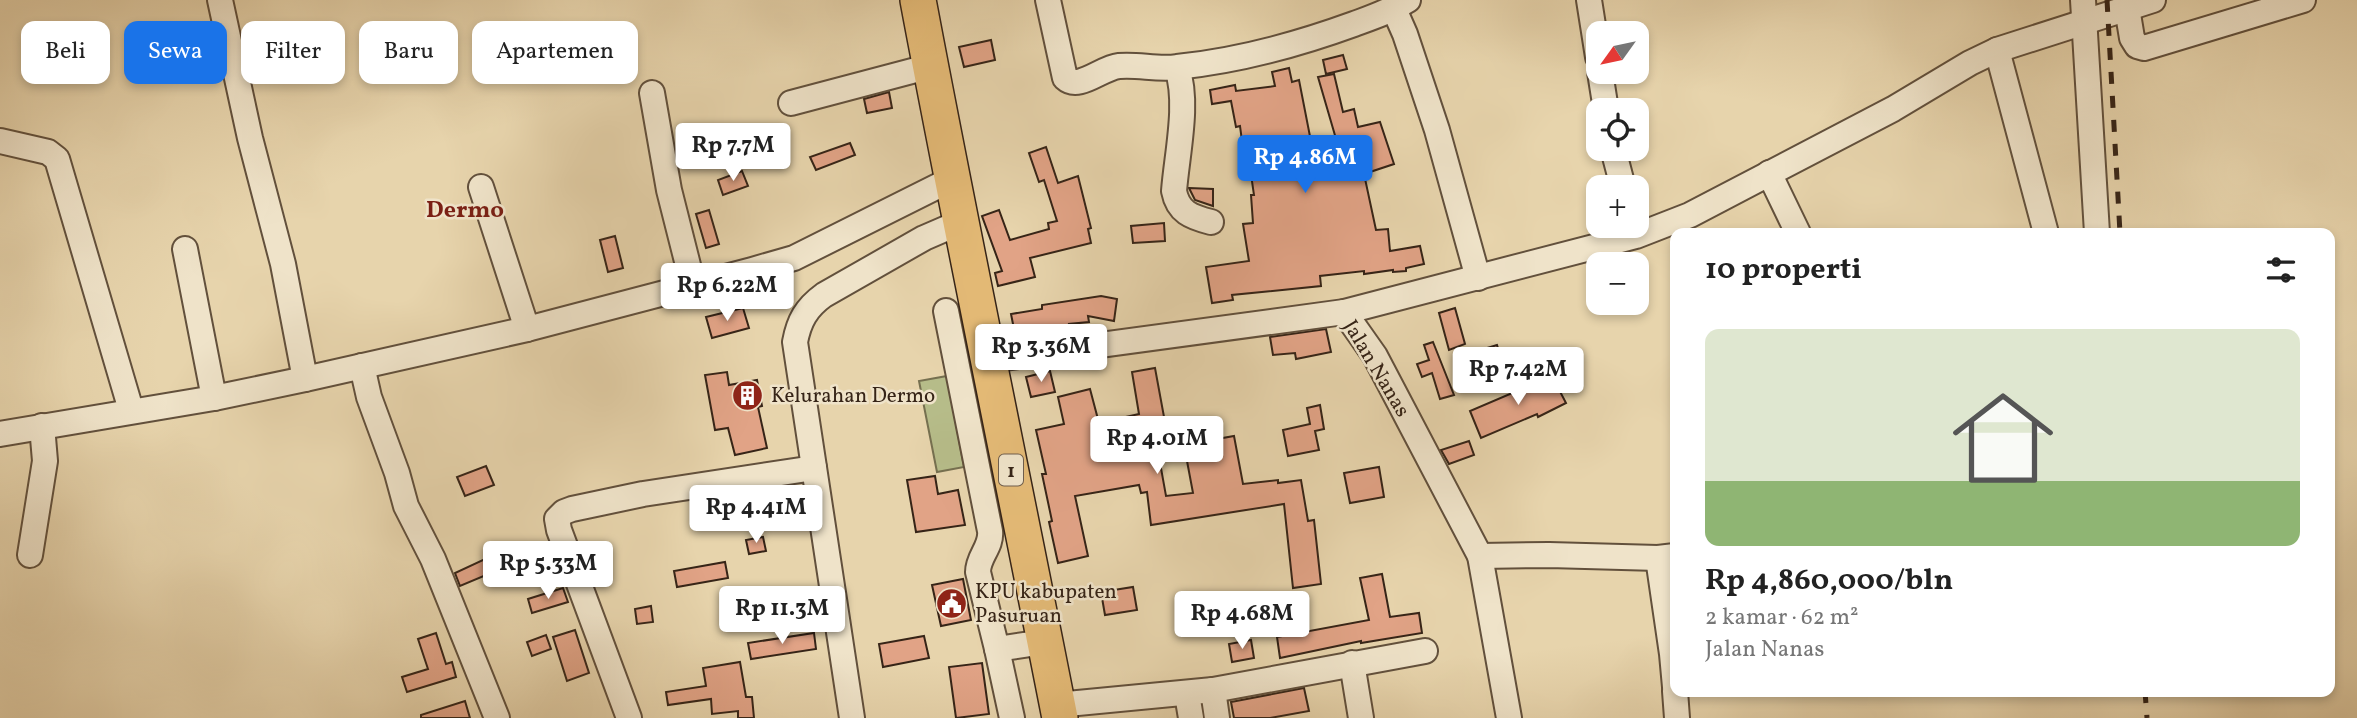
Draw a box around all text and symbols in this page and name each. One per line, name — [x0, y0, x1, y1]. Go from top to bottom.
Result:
chip: Beli — [21, 21, 110, 84]
chip: Sewa — [124, 21, 227, 84]
chip: Filter — [241, 21, 345, 84]
chip: Baru — [359, 21, 458, 84]
chip: Apartemen — [472, 21, 638, 84]
north arrow — [1586, 21, 1648, 84]
map controls — [1586, 21, 1649, 315]
button: locate — [1586, 98, 1649, 161]
pin: Rp 7.7M — [668, 124, 798, 183]
text: Rp 7.7M — [692, 130, 775, 162]
pin: Rp 4.86M — [1233, 136, 1377, 195]
text: Rp 4.86M — [1253, 142, 1357, 174]
button: + — [1586, 175, 1649, 238]
district label: Dermo — [426, 194, 504, 228]
text: 10 properti — [1705, 249, 1862, 291]
icon: filters — [2262, 251, 2300, 289]
button: − — [1586, 252, 1649, 315]
pin: Rp 6.22M — [655, 264, 799, 323]
text: Rp 6.22M — [677, 270, 777, 302]
street label: Jalan Nanas — [1335, 315, 1416, 423]
pin: Rp 3.36M — [969, 324, 1113, 384]
text: Rp 3.36M — [991, 331, 1091, 363]
pin: Rp 7.42M — [1446, 348, 1590, 407]
text: Rp 7.42M — [1469, 354, 1567, 386]
icon: home — [1940, 375, 2066, 501]
building icon: Kelurahan Dermo — [731, 378, 765, 412]
place label: Kelurahan Dermo — [771, 382, 935, 411]
pin: Rp 4.01M — [1085, 416, 1229, 476]
text: Rp 4.01M — [1106, 423, 1208, 455]
road number: 1 — [999, 454, 1023, 485]
pin: Rp 4.41M — [684, 486, 828, 545]
text: Rp 4.41M — [705, 492, 807, 524]
pin: Rp 5.33M — [476, 542, 620, 601]
text: Rp 5.33M — [499, 548, 597, 580]
text: Rp 4,860,000/bln — [1705, 560, 1953, 602]
place label: KPU kabupaten Pasuruan — [975, 578, 1117, 631]
pin: Rp 11.3M — [710, 586, 854, 646]
public building icon: KPU kabupaten Pasuruan — [935, 586, 969, 620]
pin: Rp 4.68M — [1170, 592, 1314, 651]
text: Rp 11.3M — [735, 593, 829, 625]
text: Rp 4.68M — [1190, 598, 1294, 630]
text: 2 kamar · 62 m² — [1705, 602, 1859, 634]
text: Jalan Nanas — [1705, 634, 1824, 666]

